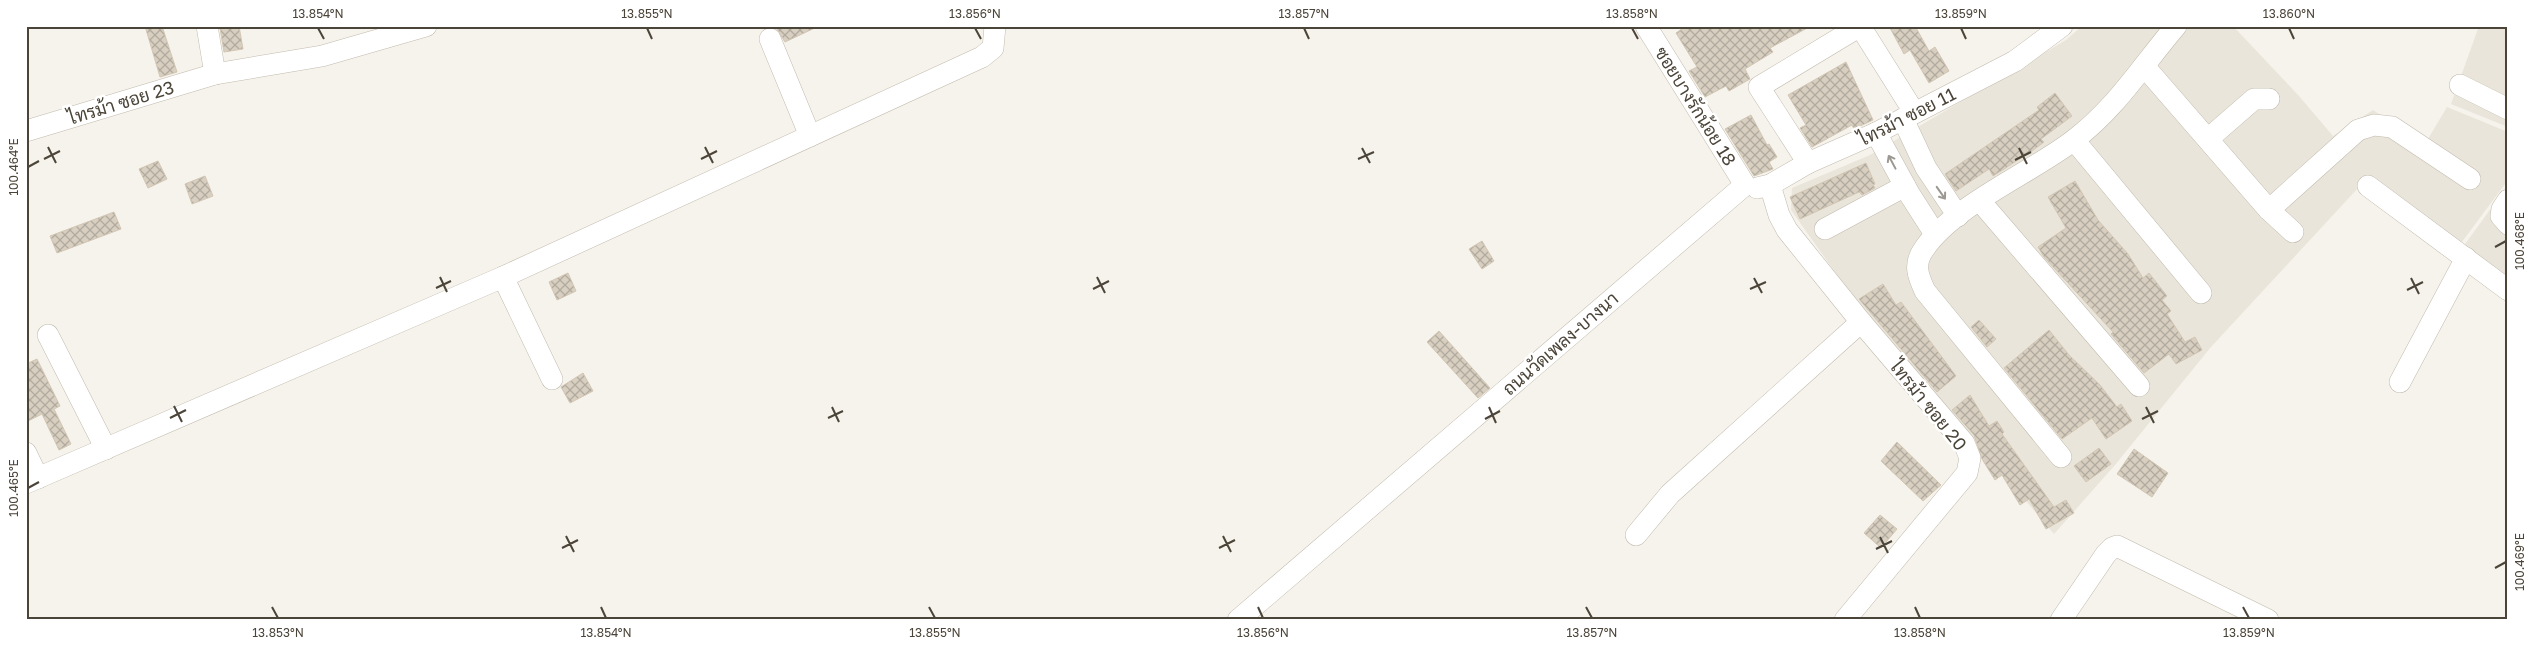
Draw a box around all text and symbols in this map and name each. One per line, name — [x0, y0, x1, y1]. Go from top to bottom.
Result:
text: 13.854°N — [292, 6, 344, 21]
text: 13.855°N — [621, 6, 673, 21]
text: 13.856°N — [949, 6, 1001, 21]
text: 13.857°N — [1279, 6, 1329, 21]
text: 13.858°N — [1606, 6, 1658, 21]
text: 13.859°N — [1935, 6, 1987, 21]
text: 13.860°N — [2263, 6, 2315, 21]
street label: ซอยบางรักน้อย 18 — [1651, 42, 1741, 170]
street label: ไทรม้า ซอย 23 — [63, 75, 176, 129]
street label: ไทรม้า ซอย 11 — [1853, 81, 1959, 151]
text: 100.464°E — [6, 138, 21, 196]
one-way arrow — [1887, 155, 1897, 170]
one-way arrow — [1936, 186, 1947, 199]
text: 100.468°E — [2512, 212, 2527, 270]
street label: ถนนวัดเพลง-บางนา — [1498, 287, 1622, 399]
street label: ไทรม้า ซอย 20 — [1885, 353, 1973, 455]
text: 100.465°E — [6, 459, 21, 517]
text: 100.469°E — [2512, 533, 2527, 591]
text: 13.853°N — [252, 625, 304, 640]
text: 13.854°N — [580, 625, 632, 640]
text: 13.855°N — [909, 625, 961, 640]
text: 13.856°N — [1237, 625, 1289, 640]
text: 13.857°N — [1567, 625, 1617, 640]
text: 13.858°N — [1894, 625, 1946, 640]
text: 13.859°N — [2223, 625, 2275, 640]

